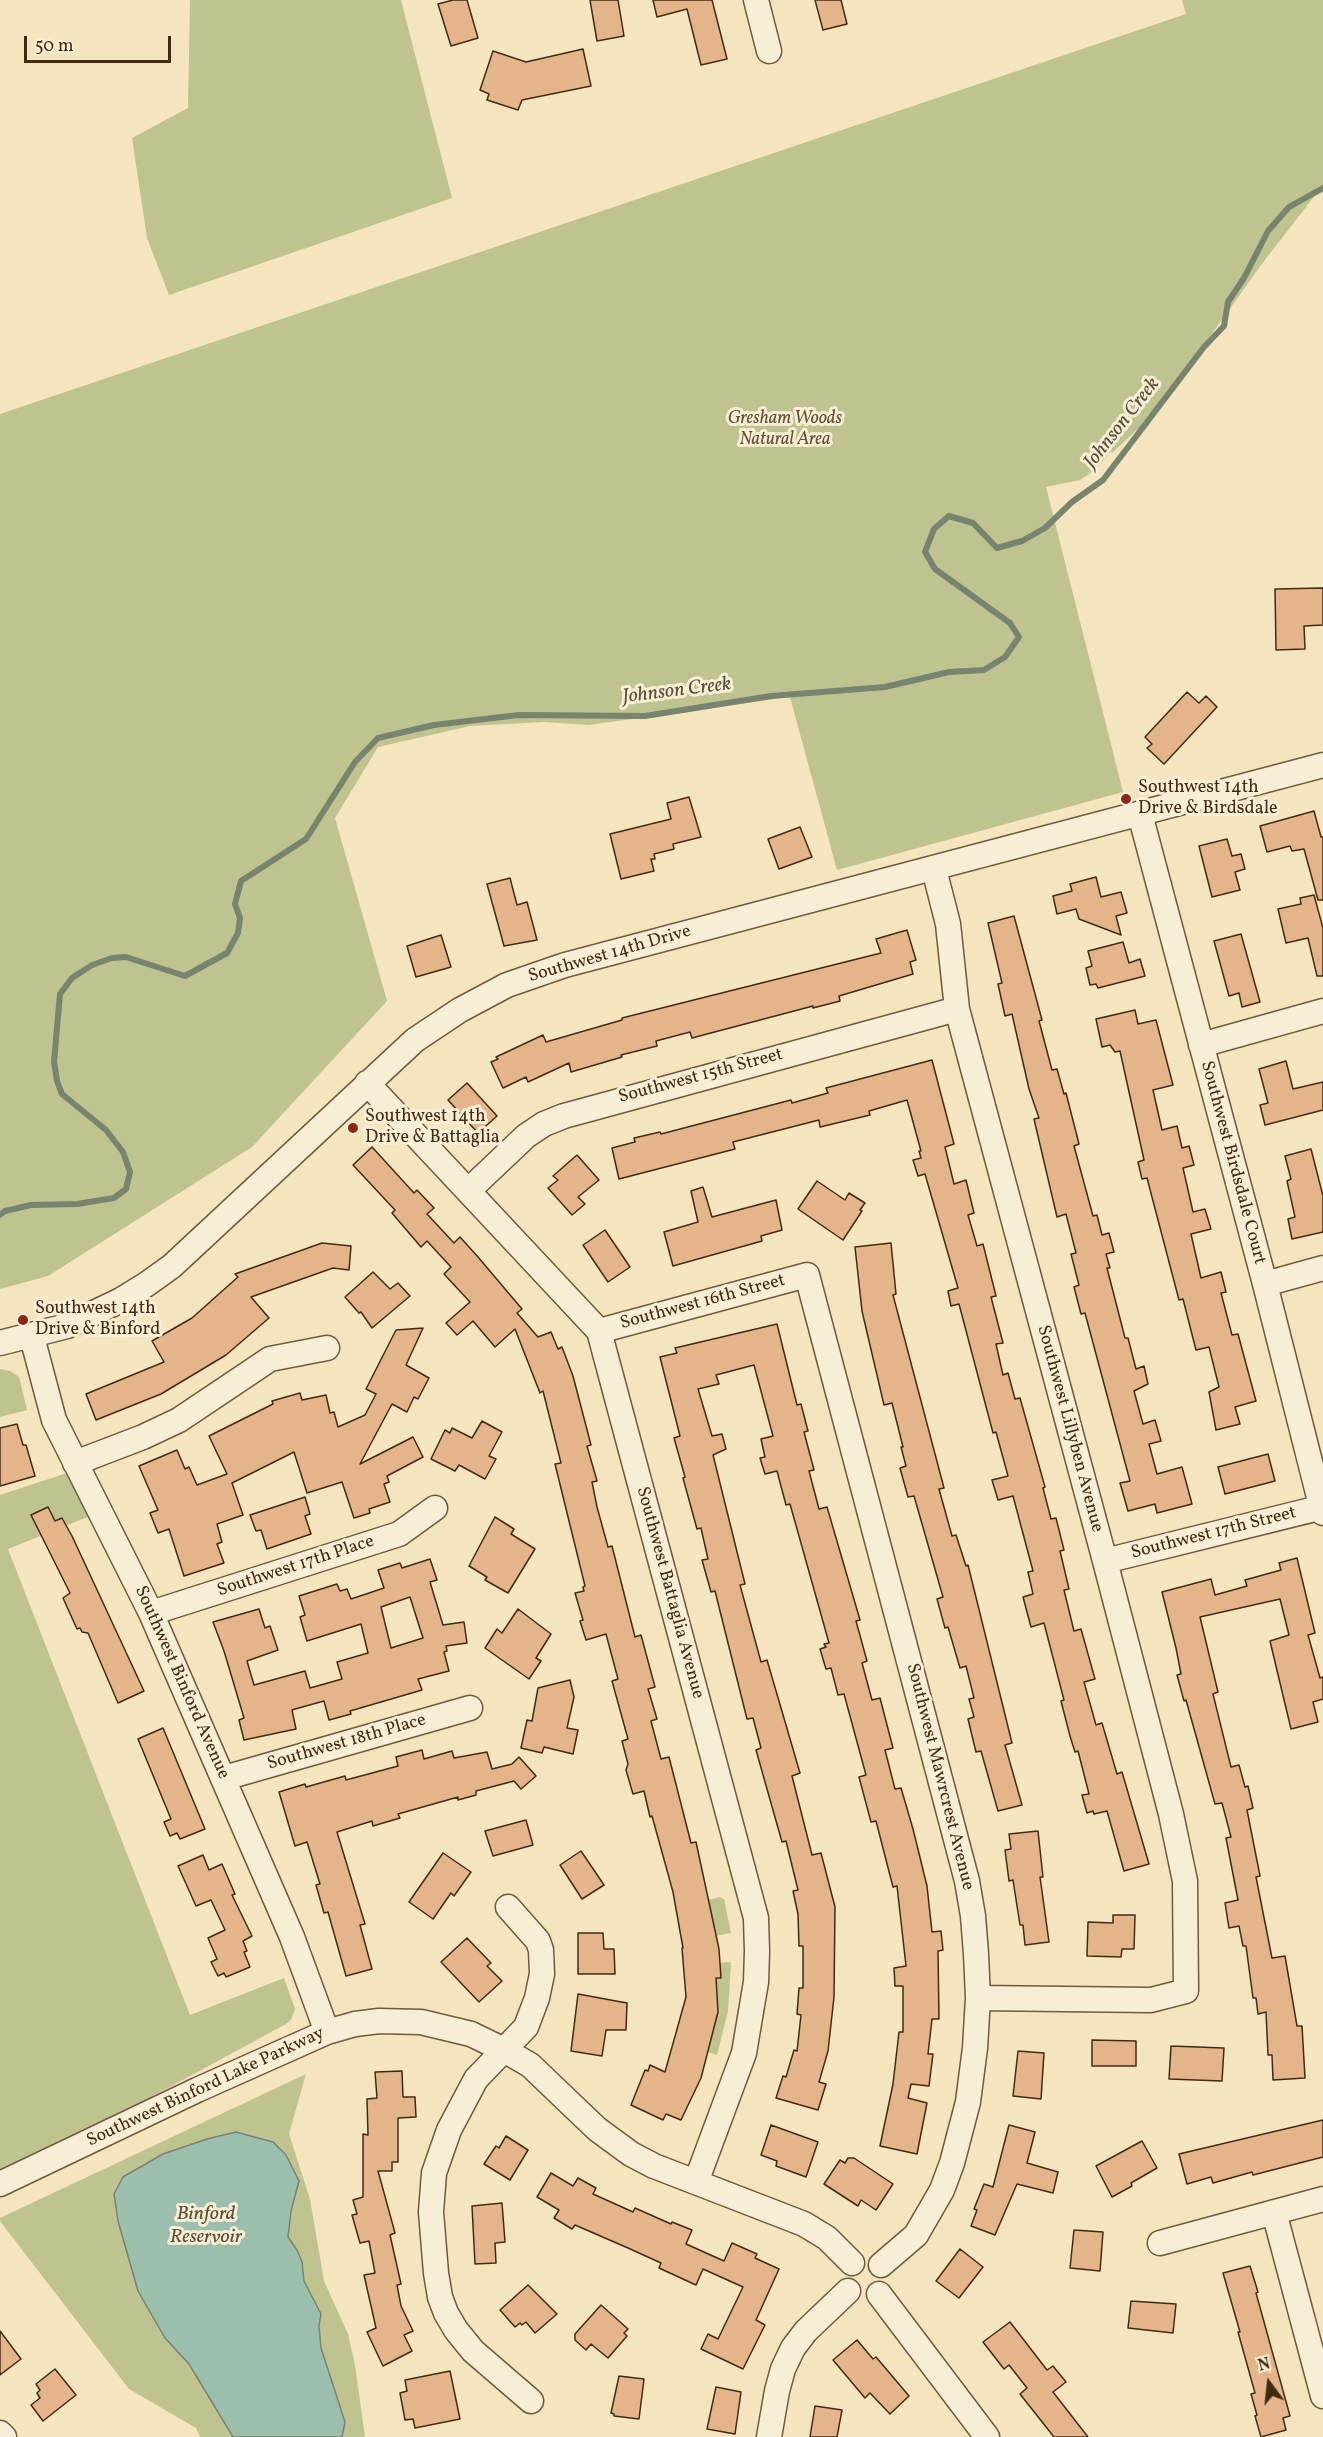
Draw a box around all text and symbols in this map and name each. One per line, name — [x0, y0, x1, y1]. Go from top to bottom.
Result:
scale bar — [27, 24, 174, 62]
text: 50 m — [35, 34, 74, 59]
water label: Johnson Creek — [1080, 374, 1166, 474]
park label: Gresham Woods Natural Area — [728, 409, 842, 452]
water label: Johnson Creek — [621, 673, 733, 711]
place label: Southwest 14th Drive & Birdsdale — [1138, 778, 1278, 820]
marker: Southwest 14th Drive & Birdsdale — [1119, 792, 1133, 806]
street label: Southwest 14th Drive — [526, 921, 694, 989]
street label: Southwest 15th Street — [616, 1045, 786, 1109]
street label: Southwest Birdsdale Court — [1194, 1059, 1270, 1267]
place label: Southwest 14th Drive & Battaglia — [365, 1107, 500, 1150]
marker: Southwest 14th Drive & Battaglia — [346, 1121, 360, 1135]
street label: Southwest 16th Street — [618, 1271, 788, 1335]
place label: Southwest 14th Drive & Binford — [35, 1299, 160, 1342]
marker: Southwest 14th Drive & Binford — [16, 1313, 30, 1327]
street label: Southwest Lillyben Avenue — [1031, 1323, 1107, 1535]
street label: Southwest Battaglia Avenue — [630, 1485, 708, 1701]
street label: Southwest 17th Street — [1129, 1503, 1299, 1565]
street label: Southwest 17th Place — [215, 1531, 377, 1603]
street label: Southwest Binford Avenue — [129, 1583, 233, 1783]
street label: Southwest Mawrcrest Avenue — [900, 1661, 978, 1893]
street label: Southwest 18th Place — [265, 1710, 429, 1776]
street label: Southwest Binford Lake Parkway — [84, 2023, 328, 2153]
water label: Binford Reservoir — [170, 2203, 242, 2250]
north arrow — [1239, 2353, 1299, 2413]
text: N — [1256, 2353, 1273, 2378]

